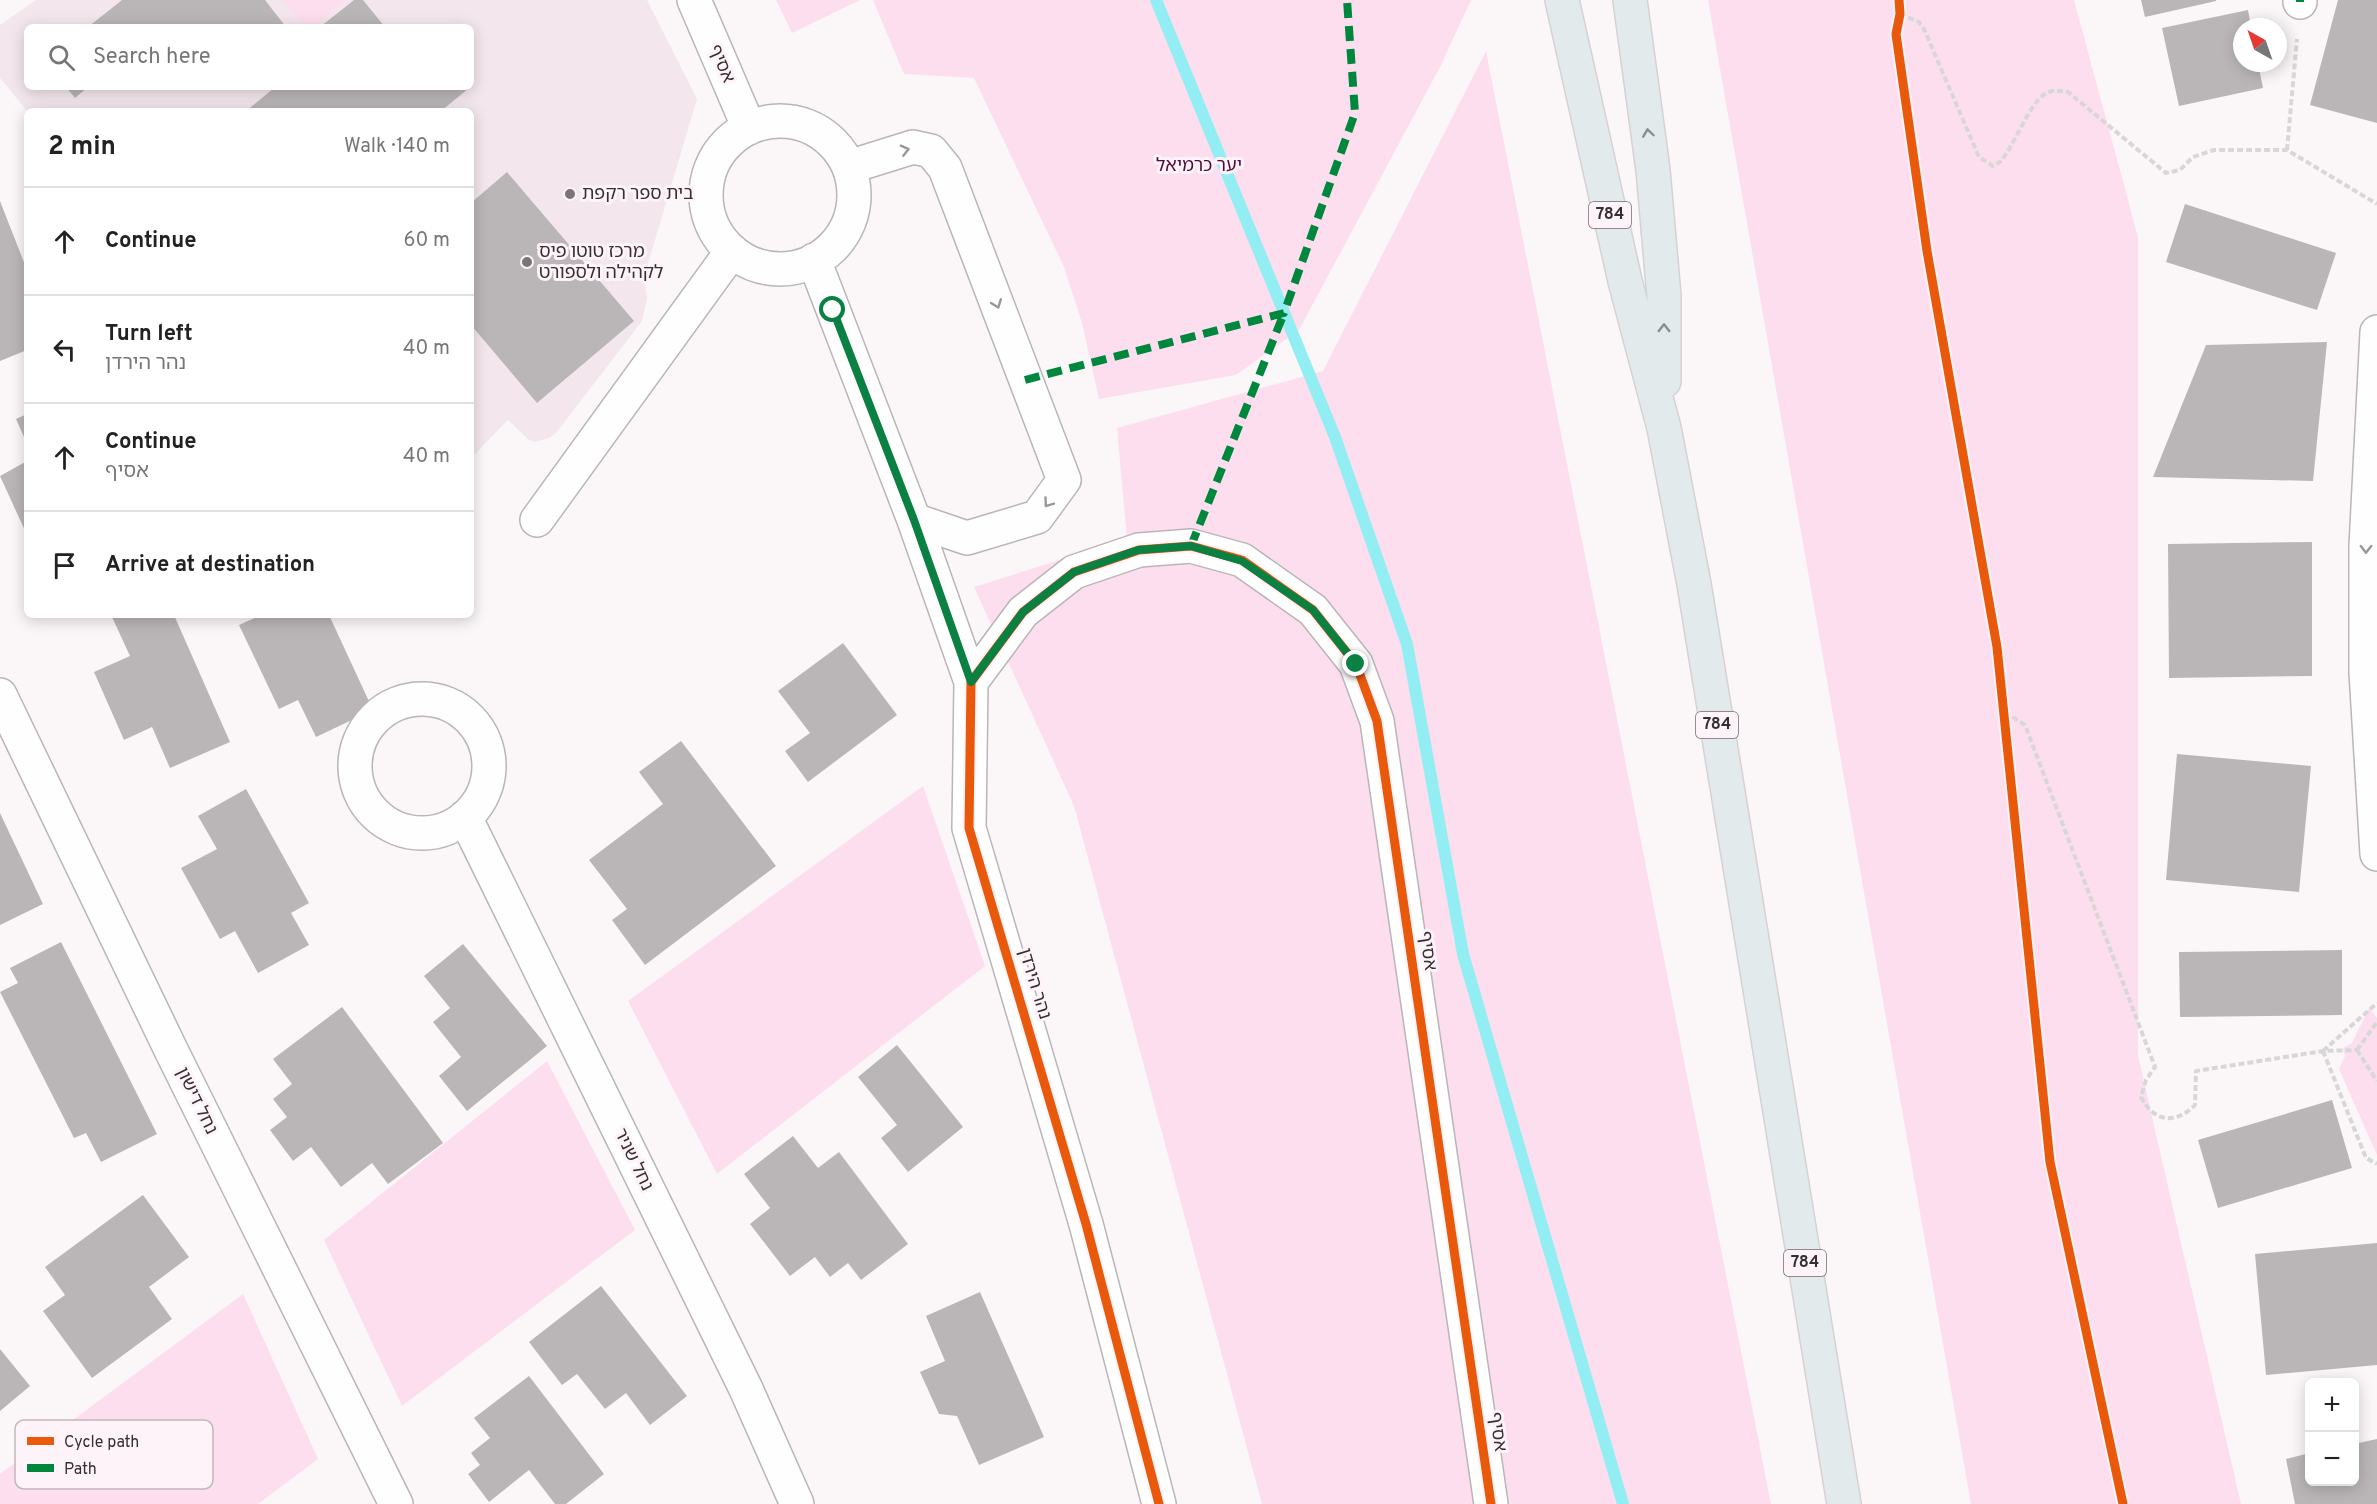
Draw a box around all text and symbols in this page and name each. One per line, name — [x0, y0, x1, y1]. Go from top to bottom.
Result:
north arrow — [2233, 18, 2287, 72]
search box — [24, 24, 474, 90]
icon: search — [45, 41, 78, 74]
street label: אסיף — [703, 41, 739, 87]
text: Search here — [93, 44, 211, 71]
one-way arrow — [1642, 129, 1655, 138]
text: 2 min — [48, 131, 116, 164]
text: Walk · 140 m — [344, 134, 450, 160]
one-way arrow — [900, 144, 910, 157]
park label: יער כרמיאל — [1156, 155, 1242, 178]
place label: בית ספר רקפת — [582, 183, 693, 206]
marker: בית ספר רקפת — [563, 187, 577, 201]
road number: 784 — [1589, 202, 1631, 228]
icon: ahead — [48, 225, 81, 258]
text: Continue — [105, 228, 196, 255]
text: 60 m — [404, 228, 450, 254]
place label: מרכז טוטו פיס לקהילה ולספורט — [539, 241, 664, 285]
marker: מרכז טוטו פיס לקהילה ולספורט — [520, 255, 534, 269]
route start — [819, 296, 845, 322]
one-way arrow — [990, 298, 1002, 309]
text: Turn left — [105, 321, 193, 348]
one-way arrow — [1658, 323, 1670, 332]
icon: left — [48, 333, 81, 366]
text: 40 m — [403, 336, 450, 362]
text: נהר הירדן — [105, 351, 186, 377]
text: Continue — [105, 429, 196, 456]
icon: ahead — [48, 441, 81, 474]
text: 40 m — [403, 444, 450, 470]
text: אסיף — [105, 459, 149, 485]
one-way arrow — [1044, 496, 1055, 507]
one-way arrow — [2360, 545, 2372, 554]
icon: arrive — [48, 549, 81, 582]
text: Arrive at destination — [105, 552, 315, 579]
route end — [1342, 650, 1368, 676]
road number: 784 — [1696, 712, 1738, 738]
street label: אסיף — [1413, 930, 1441, 972]
street label: נהר הירדן — [1012, 946, 1056, 1022]
street label: נחל דישון — [170, 1064, 222, 1138]
street label: נחל שניר — [608, 1125, 658, 1195]
road number: 784 — [1784, 1250, 1826, 1276]
map controls — [2305, 1378, 2359, 1486]
button: + — [2305, 1378, 2359, 1432]
street label: אסיף — [1483, 1411, 1511, 1453]
legend — [15, 1420, 213, 1489]
button: − — [2305, 1432, 2359, 1486]
text: Cycle path — [64, 1433, 139, 1453]
text: Path — [64, 1460, 97, 1480]

